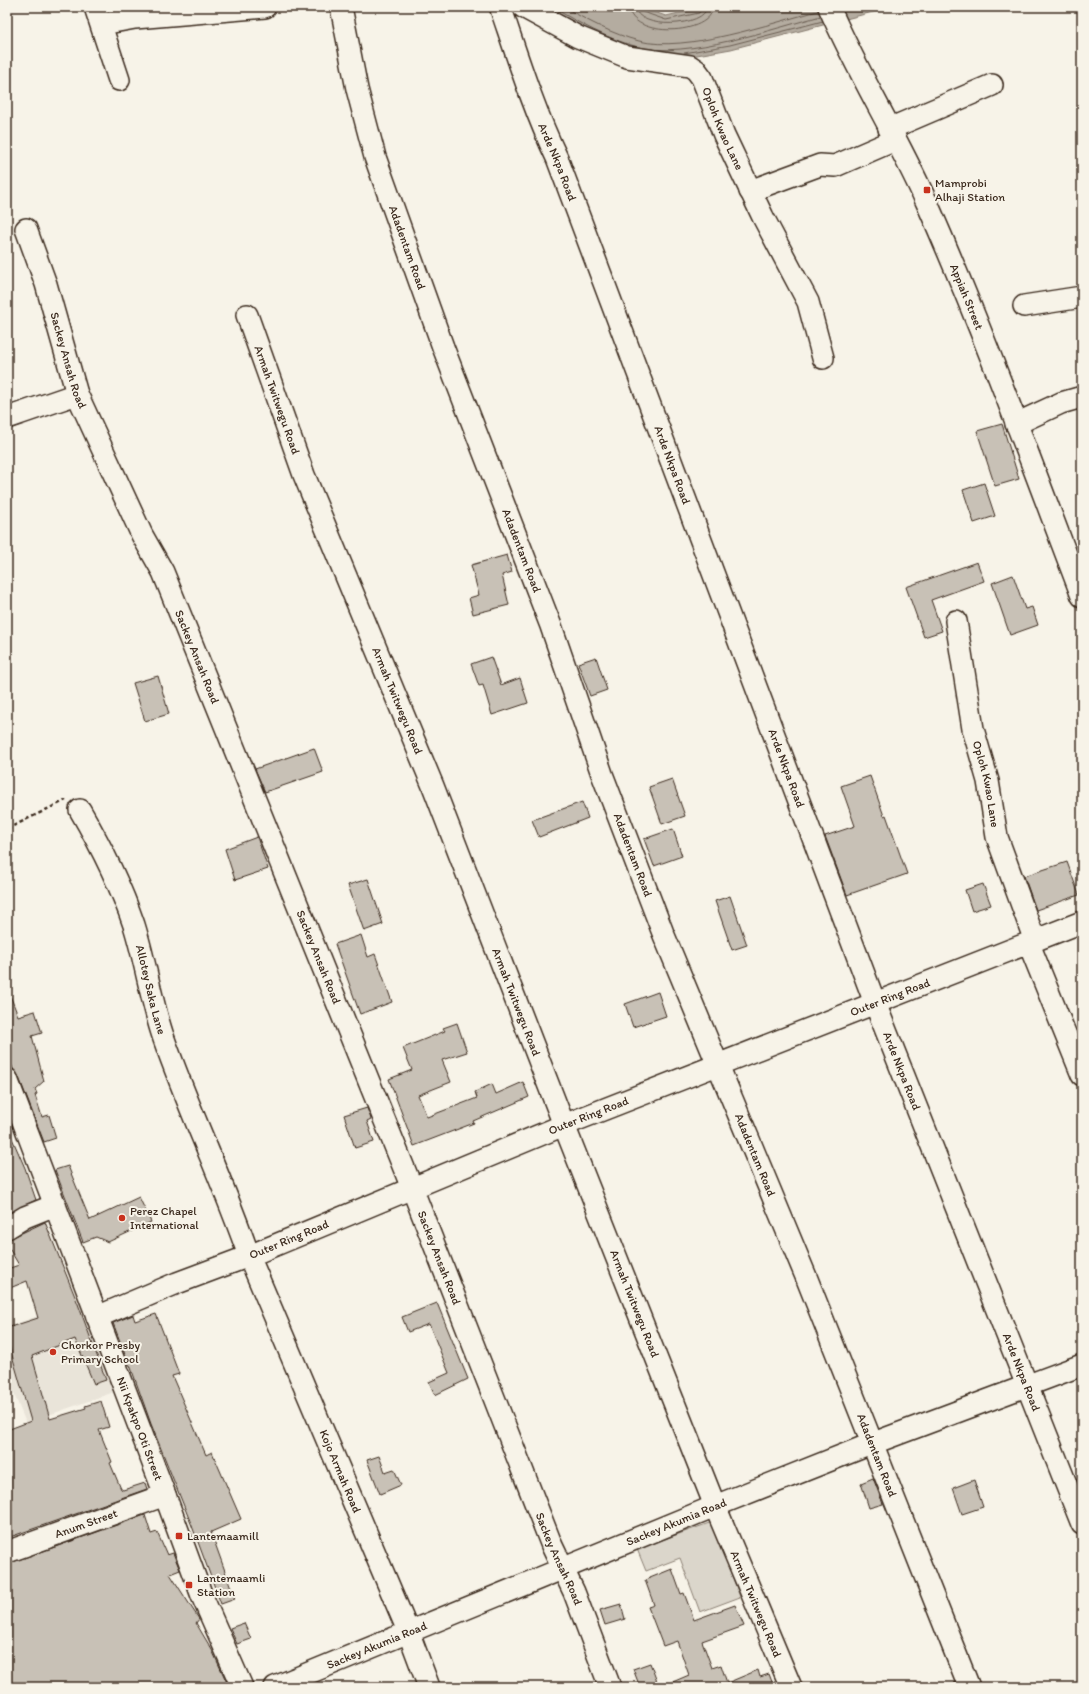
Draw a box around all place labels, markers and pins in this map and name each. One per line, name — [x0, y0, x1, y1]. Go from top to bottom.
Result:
place label: Mamprobi Alhaji Station — [935, 176, 1005, 204]
marker: Mamprobi Alhaji Station — [922, 185, 932, 195]
place label: Perez Chapel International — [130, 1204, 199, 1232]
marker: Perez Chapel International — [117, 1213, 127, 1223]
place label: Chorkor Presby Primary School — [61, 1338, 140, 1366]
marker: Chorkor Presby Primary School — [48, 1347, 58, 1357]
place label: Lantemaamill — [187, 1529, 259, 1543]
marker: Lantemaamill — [174, 1531, 184, 1541]
place label: Lantemaamli Station — [197, 1571, 265, 1599]
marker: Lantemaamli Station — [184, 1580, 194, 1590]

